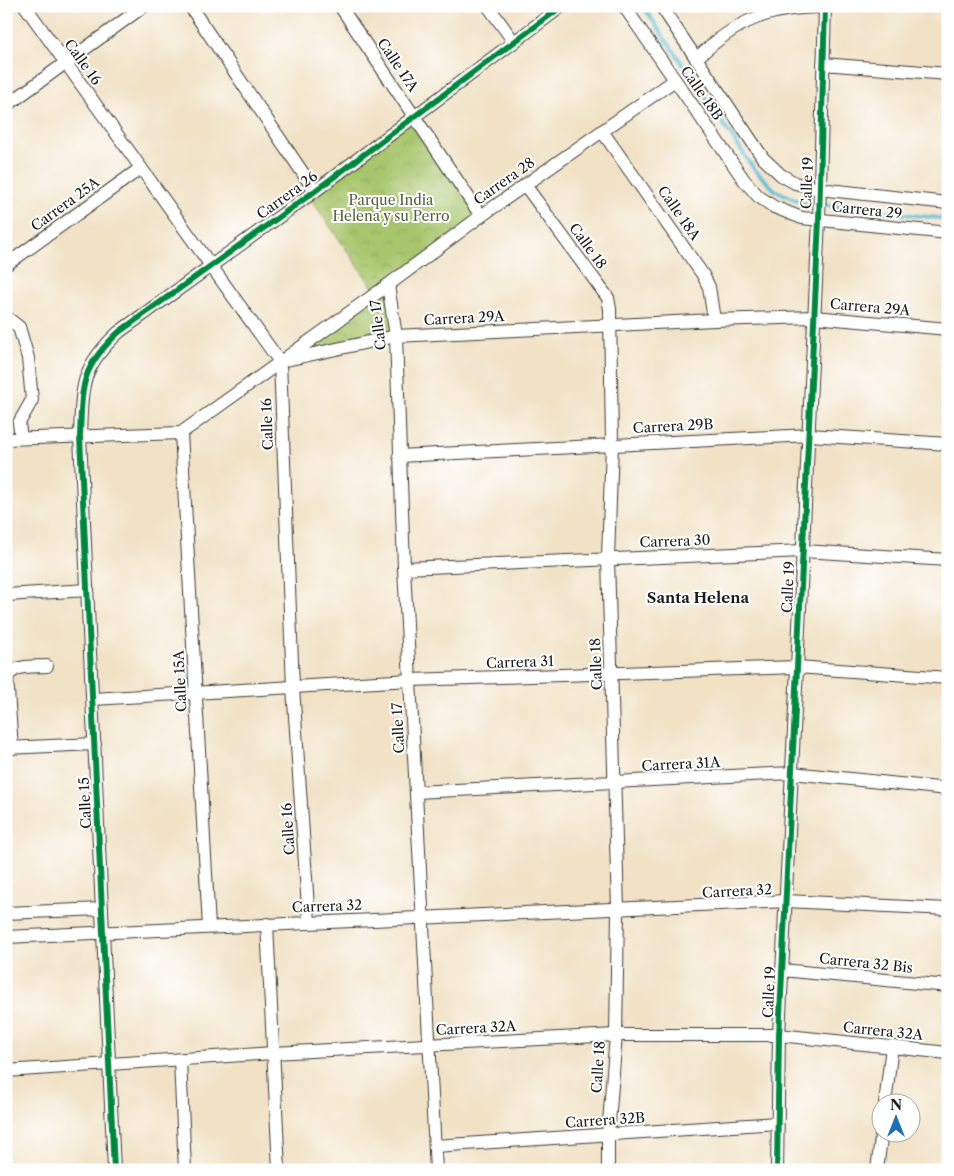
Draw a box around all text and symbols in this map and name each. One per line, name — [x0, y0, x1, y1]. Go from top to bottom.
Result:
street label: Calle 17A — [374, 35, 423, 96]
street label: Calle 16 — [60, 36, 106, 88]
street label: Calle 18B — [677, 62, 727, 124]
street label: Carrera 28 — [470, 153, 538, 209]
street label: Calle 19 — [797, 157, 817, 209]
street label: Carrera 26 — [253, 167, 321, 223]
street label: Carrera 25A — [27, 173, 103, 235]
street label: Calle 18A — [654, 182, 705, 244]
park label: Parque India Helena y su Perro — [332, 191, 450, 225]
street label: Carrera 29 — [831, 197, 903, 223]
street label: Calle 18 — [565, 220, 611, 272]
street label: Carrera 29A — [829, 295, 912, 320]
street label: Calle 17 — [366, 299, 390, 351]
street label: Carrera 29A — [423, 307, 505, 329]
street label: Calle 16 — [257, 398, 277, 450]
street label: Carrera 29B — [632, 415, 714, 437]
street label: Carrera 30 — [639, 531, 711, 551]
street label: Calle 19 — [778, 560, 798, 614]
district label: Santa Helena — [647, 588, 749, 607]
street label: Calle 18 — [586, 638, 606, 690]
street label: Calle 15A — [169, 649, 191, 712]
street label: Carrera 31 — [486, 652, 554, 672]
street label: Calle 17 — [388, 702, 408, 754]
street label: Carrera 31A — [641, 753, 722, 775]
street label: Calle 15 — [75, 777, 95, 829]
street label: Calle 16 — [277, 802, 299, 856]
street label: Carrera 32 — [701, 880, 773, 902]
street label: Carrera 32 — [292, 896, 362, 916]
street label: Carrera 32 Bis — [818, 949, 914, 977]
street label: Calle 19 — [759, 965, 779, 1019]
street label: Carrera 32A — [435, 1017, 517, 1039]
street label: Carrera 32A — [842, 1018, 925, 1044]
street label: Calle 18 — [587, 1040, 609, 1094]
north arrow — [872, 1094, 922, 1144]
text: N — [890, 1096, 902, 1114]
street label: Carrera 32B — [564, 1108, 646, 1132]

